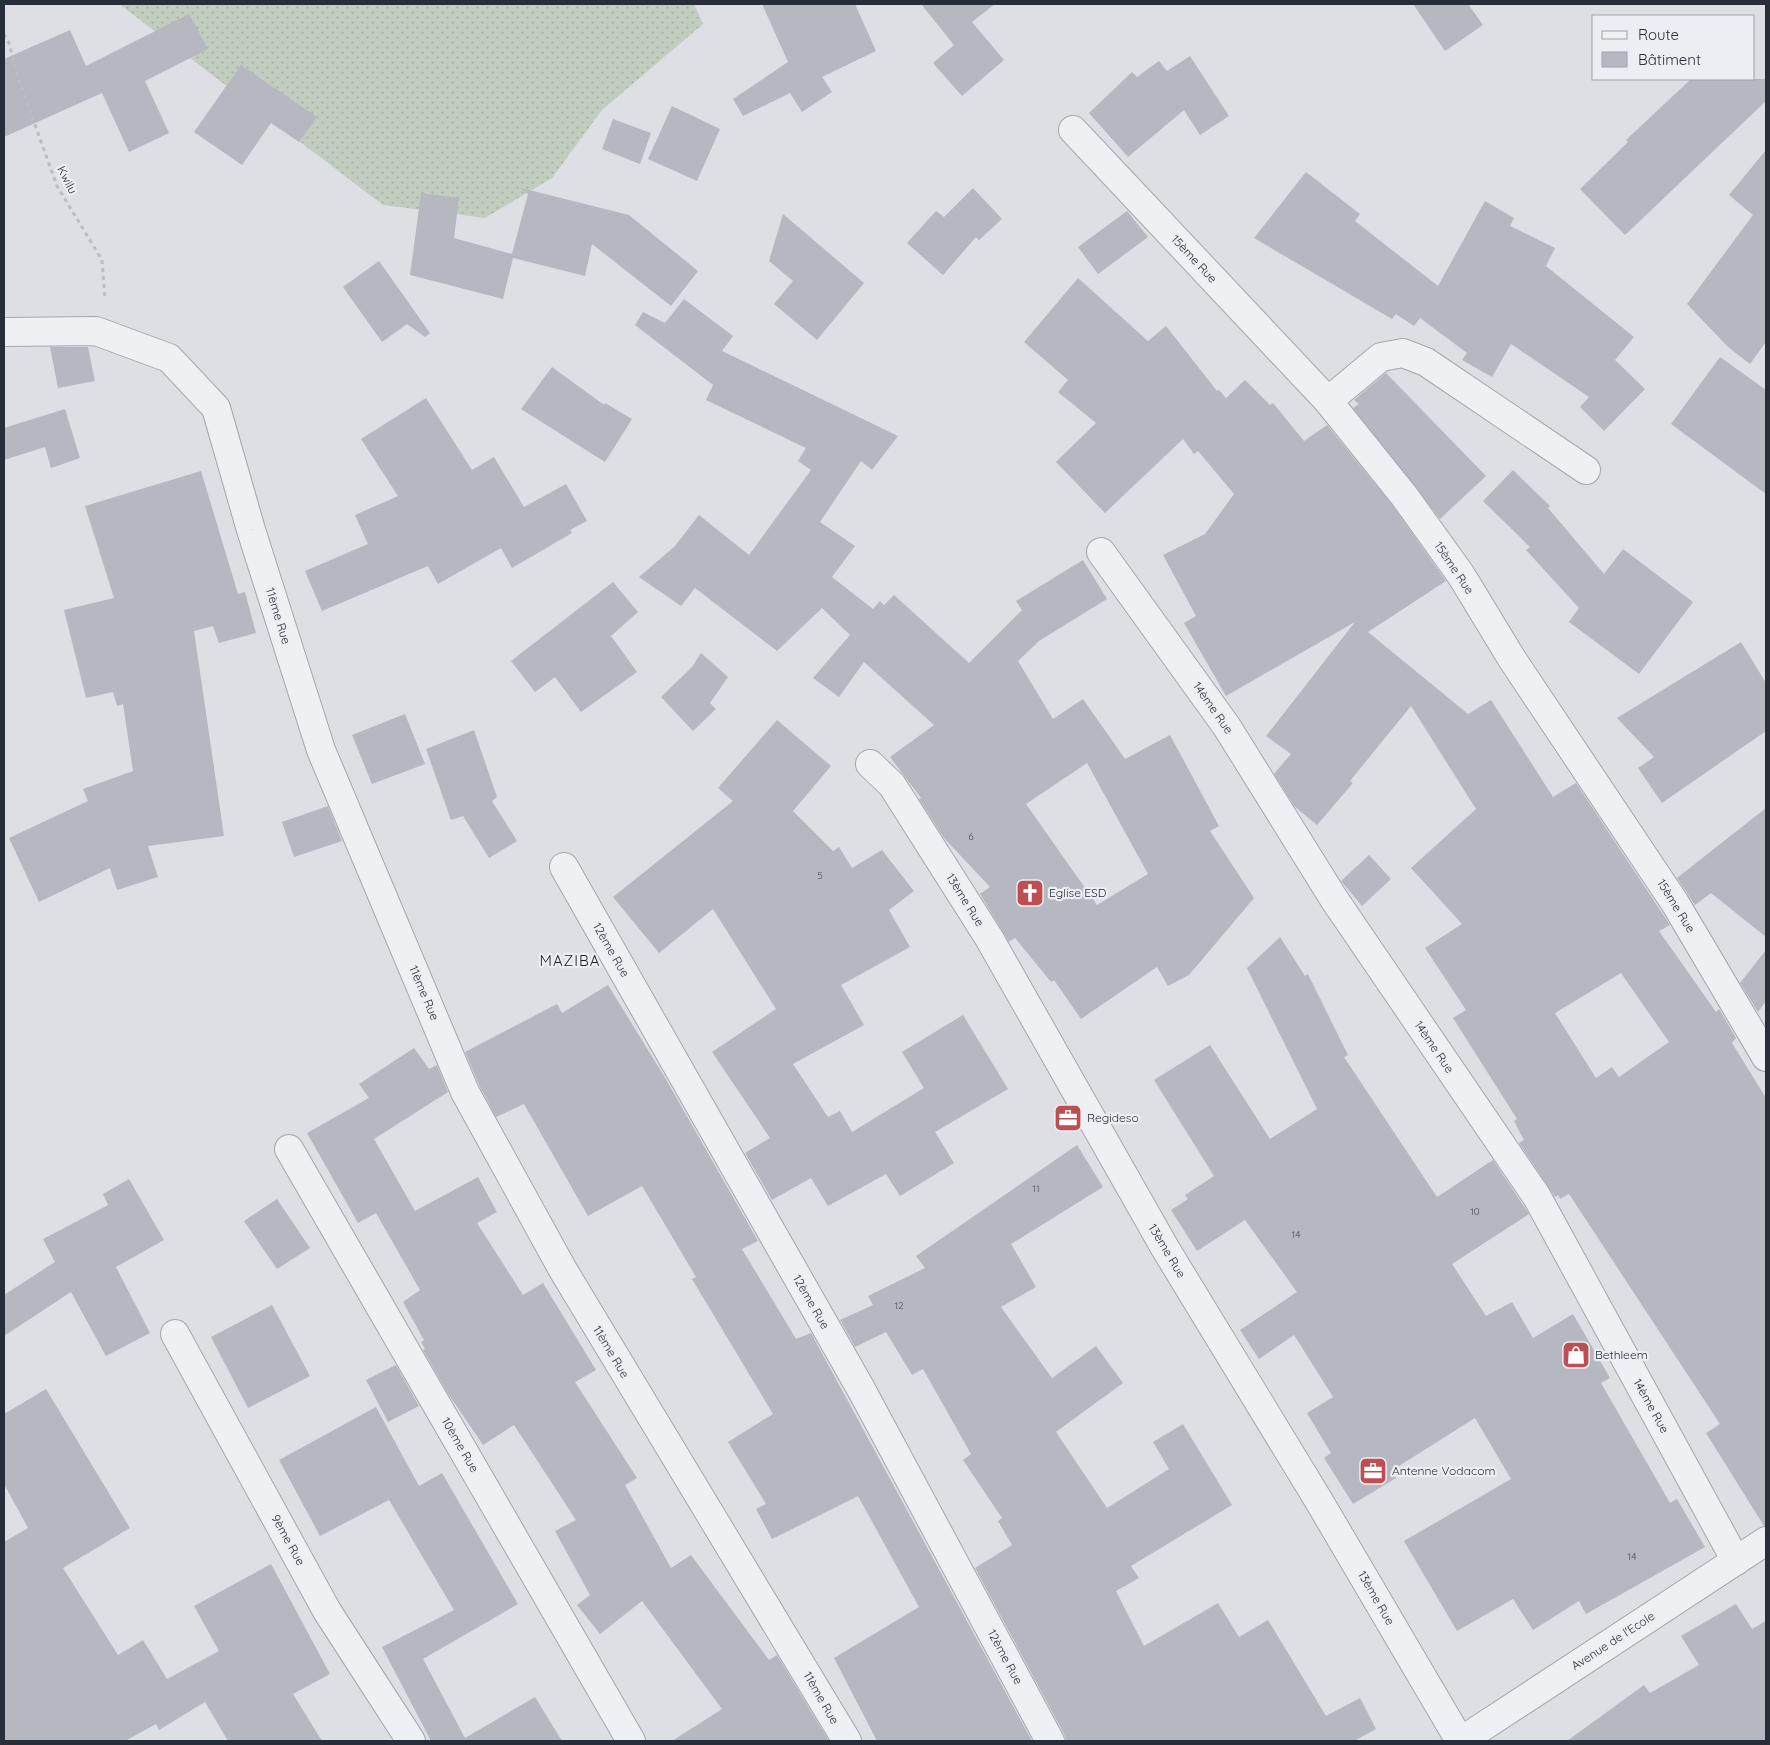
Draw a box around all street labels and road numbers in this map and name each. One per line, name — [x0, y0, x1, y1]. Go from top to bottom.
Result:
street label: Kwilu — [54, 163, 81, 196]
street label: 15ème Rue — [1168, 231, 1221, 286]
street label: 15ème Rue — [1431, 539, 1478, 597]
street label: 11ème Rue — [263, 586, 294, 646]
street label: 14ème Rue — [1190, 679, 1237, 737]
street label: 13ème Rue — [943, 870, 988, 929]
street label: 15ème Rue — [1654, 876, 1699, 935]
street label: 12ème Rue — [590, 920, 633, 980]
street label: 11ème Rue — [406, 963, 443, 1023]
street label: 14ème Rue — [1411, 1018, 1457, 1076]
street label: 13ème Rue — [1146, 1221, 1189, 1281]
street label: 12ème Rue — [790, 1272, 833, 1332]
street label: 11ème Rue — [590, 1323, 633, 1381]
street label: 14ème Rue — [1630, 1376, 1673, 1436]
street label: 10ème Rue — [439, 1415, 482, 1475]
street label: 9ème Rue — [268, 1512, 309, 1568]
street label: 13ème Rue — [1355, 1568, 1398, 1628]
street label: Avenue de l'Ecole — [1568, 1608, 1657, 1673]
street label: 12ème Rue — [985, 1627, 1026, 1687]
street label: 11ème Rue — [800, 1669, 843, 1727]

